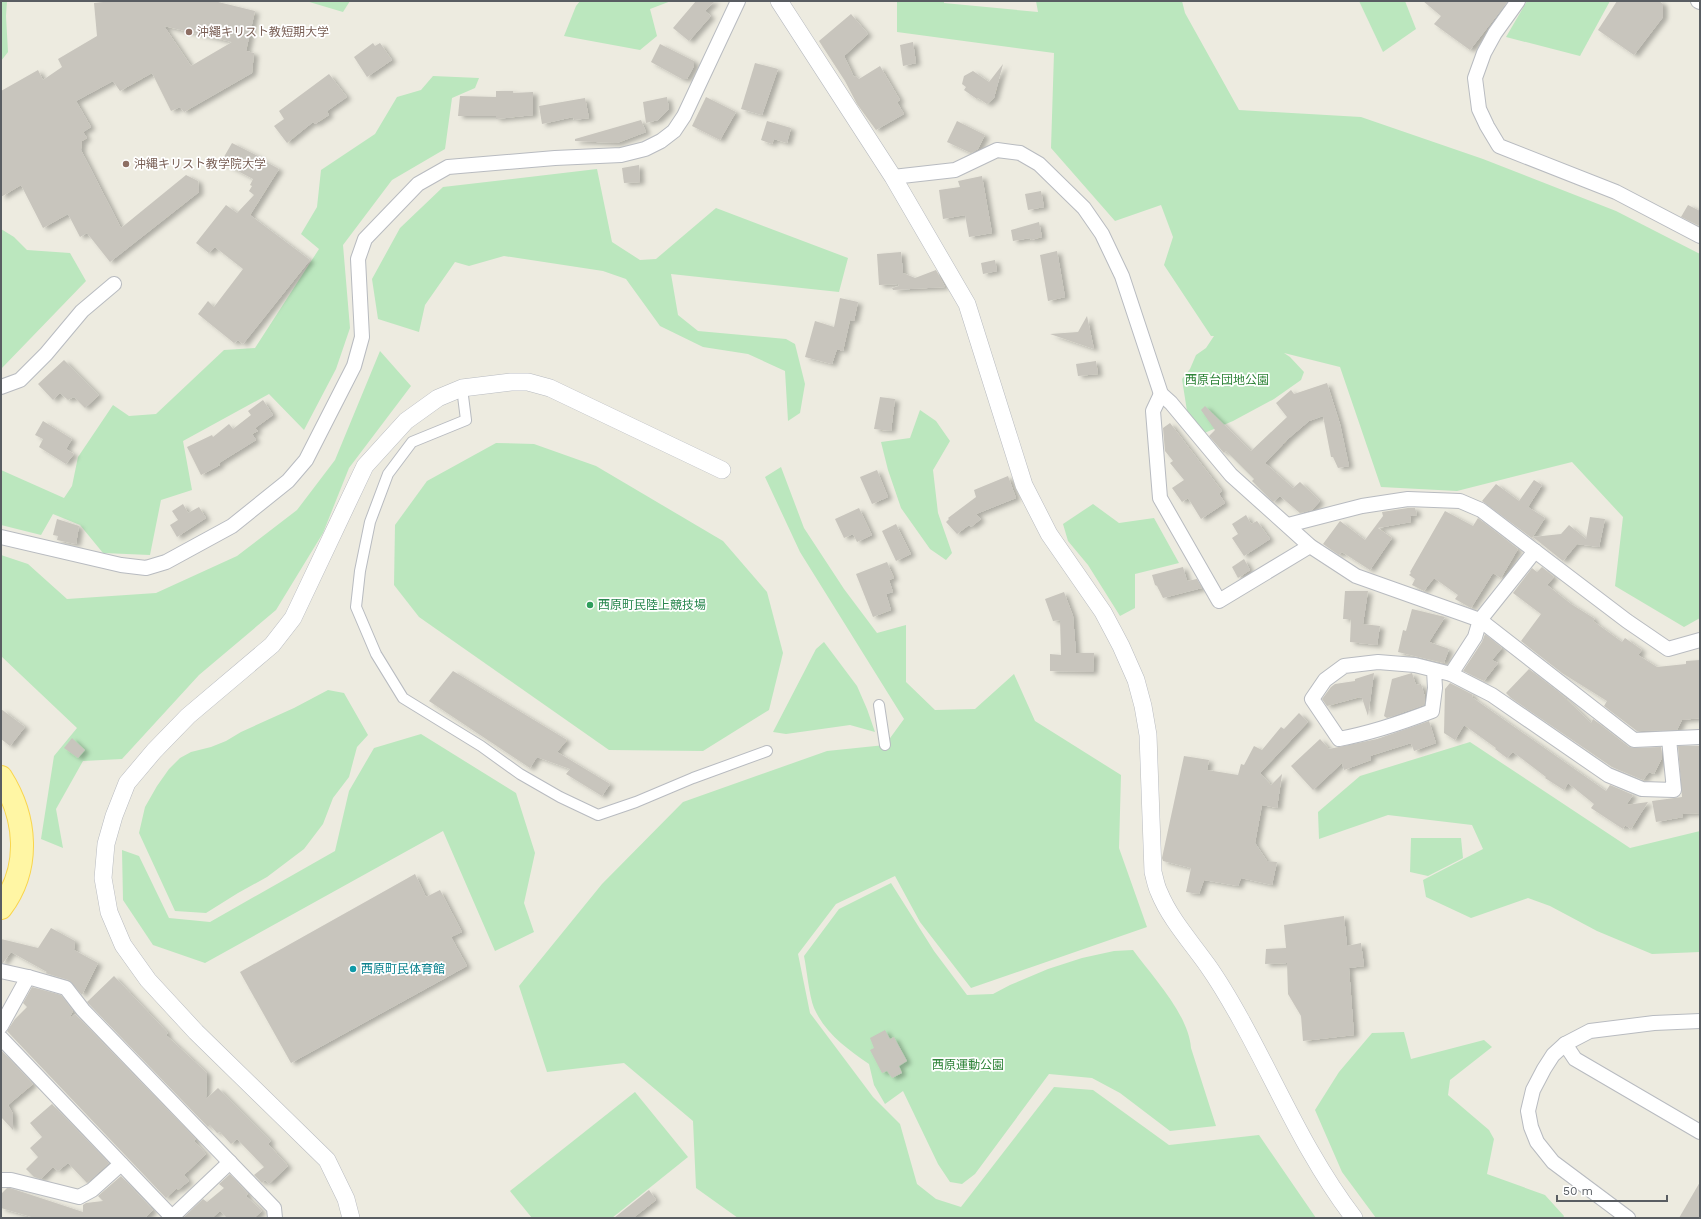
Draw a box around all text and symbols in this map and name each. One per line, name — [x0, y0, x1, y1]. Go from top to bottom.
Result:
place label: 沖繩キリスト教短期大学 — [197, 25, 329, 39]
marker: 沖繩キリスト教短期大学 — [184, 27, 194, 37]
place label: 沖縄キリスト教学院大学 — [134, 157, 266, 171]
marker: 沖縄キリスト教学院大学 — [121, 159, 131, 169]
park label: 西原台団地公園 — [1185, 373, 1269, 387]
place label: 西原町民陸上競技場 — [598, 598, 706, 612]
marker: 西原町民陸上競技場 — [585, 600, 595, 610]
place label: 西原町民体育館 — [361, 962, 445, 976]
marker: 西原町民体育館 — [348, 964, 358, 974]
park label: 西原運動公園 — [932, 1058, 1004, 1072]
scale bar — [1557, 1177, 1667, 1203]
text: 50 m — [1563, 1184, 1593, 1198]

